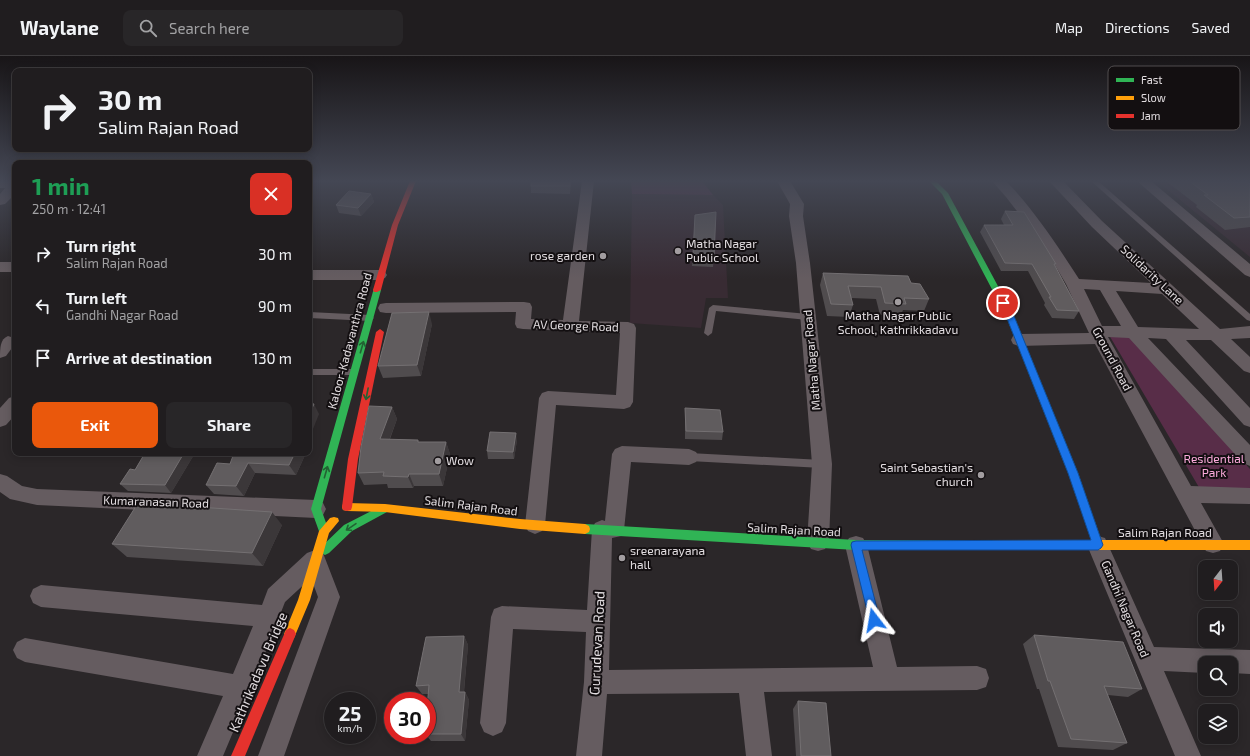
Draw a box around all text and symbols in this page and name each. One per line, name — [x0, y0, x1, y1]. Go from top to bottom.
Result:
search box — [123, 10, 403, 46]
text: Waylane — [20, 16, 99, 39]
icon: search — [137, 17, 159, 39]
text: Search here — [169, 19, 250, 37]
text: Map — [1055, 19, 1083, 36]
text: Directions — [1105, 19, 1170, 36]
text: Saved — [1192, 19, 1230, 36]
legend — [1108, 66, 1240, 130]
text: Fast — [1141, 73, 1163, 86]
text: 30 m — [98, 82, 162, 116]
icon: right — [32, 84, 84, 136]
text: Slow — [1141, 91, 1166, 104]
text: Jam — [1141, 109, 1160, 122]
text: Salim Rajan Road — [98, 116, 239, 138]
text: 1 min — [32, 171, 90, 200]
button: close — [250, 173, 292, 215]
text: 250 m · 12:41 — [32, 201, 106, 217]
place label: Matha Nagar Public School — [686, 236, 759, 264]
text: Turn right — [66, 237, 136, 255]
street label: Solidarity Lane — [1118, 242, 1187, 307]
icon: right — [32, 243, 54, 265]
text: 30 m — [258, 245, 292, 263]
marker: Matha Nagar Public School — [673, 246, 683, 256]
place label: rose garden — [530, 248, 595, 262]
marker: rose garden — [598, 251, 608, 261]
text: Salim Rajan Road — [66, 255, 168, 271]
street label: Kaloor-Kadavanthra Road — [324, 271, 374, 411]
pin — [986, 286, 1020, 320]
text: Turn left — [66, 289, 127, 307]
icon: arrive — [992, 292, 1014, 314]
icon: left — [32, 295, 54, 317]
text: 90 m — [258, 297, 292, 315]
marker: Matha Nagar Public School, Kathrikkadavu — [893, 297, 903, 307]
text: Gandhi Nagar Road — [66, 307, 178, 323]
place label: Matha Nagar Public School, Kathrikkadavu — [838, 308, 958, 336]
street label: Matha Nagar Road — [800, 309, 822, 411]
street label: AV George Road — [533, 317, 619, 333]
street label: Ground Road — [1090, 324, 1135, 393]
one-way arrow — [359, 340, 366, 353]
icon: arrive — [32, 347, 54, 369]
text: Arrive at destination — [66, 349, 212, 367]
text: 130 m — [252, 349, 292, 367]
one-way arrow — [362, 387, 370, 400]
button: Exit — [32, 402, 158, 448]
button: Share — [166, 402, 292, 448]
park label: Residential Park — [1184, 451, 1245, 479]
place label: Wow — [446, 453, 474, 467]
marker: Wow — [433, 456, 443, 466]
place label: Saint Sebastian's church — [880, 460, 973, 488]
one-way arrow — [323, 465, 331, 478]
marker: Saint Sebastian's church — [976, 470, 986, 480]
street label: Kumaranasan Road — [103, 492, 209, 510]
street label: Salim Rajan Road — [424, 492, 519, 519]
street label: Salim Rajan Road — [747, 520, 841, 539]
one-way arrow — [346, 522, 357, 531]
street label: Salim Rajan Road — [1118, 525, 1212, 540]
place label: sreenarayana hall — [630, 543, 705, 571]
marker: sreenarayana hall — [617, 553, 627, 563]
street label: Gandhi Nagar Road — [1099, 558, 1153, 659]
north arrow — [1198, 560, 1238, 600]
map controls — [1198, 560, 1238, 744]
street label: Gurudevan Road — [585, 590, 608, 696]
position arrow — [853, 599, 895, 641]
button: sound — [1198, 608, 1238, 648]
street label: Kathrikadavu Bridge — [225, 609, 290, 734]
button: search — [1198, 656, 1238, 696]
speed limit sign: 30 — [384, 692, 436, 744]
text: 25 — [339, 701, 361, 725]
button: layers — [1198, 704, 1238, 744]
text: km/h — [338, 722, 362, 734]

